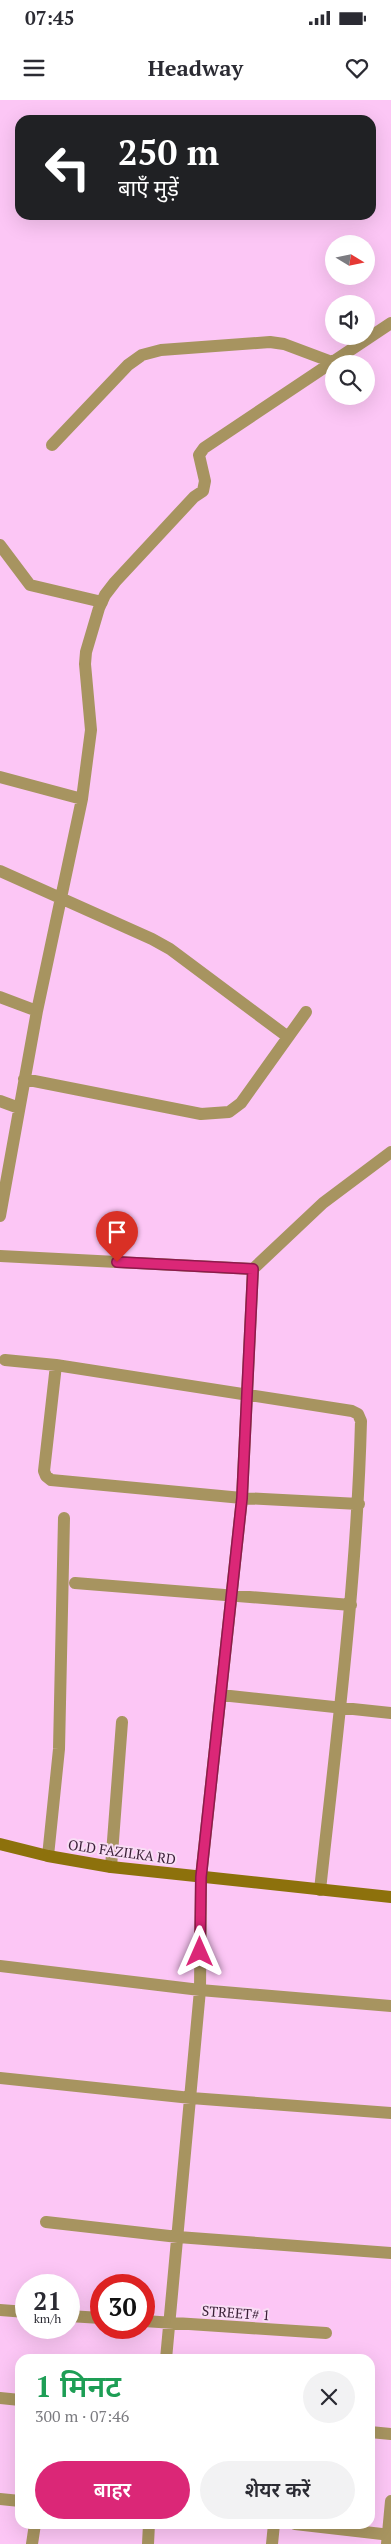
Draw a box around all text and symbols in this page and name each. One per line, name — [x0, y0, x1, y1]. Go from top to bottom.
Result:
text: 07:45 — [25, 5, 74, 30]
text: Headway — [148, 53, 243, 82]
icon: menu — [20, 54, 48, 82]
icon: heart — [343, 54, 371, 82]
text: 250 m — [118, 129, 219, 175]
icon: left — [35, 135, 100, 200]
text: बाएँ मुड़ें — [118, 173, 179, 202]
north arrow — [325, 235, 375, 285]
map controls — [325, 235, 375, 405]
button: sound — [325, 295, 375, 345]
button: search — [325, 355, 375, 405]
pin — [96, 1211, 138, 1262]
icon: arrive — [103, 1218, 131, 1246]
street label: OLD FAZILKA RD — [67, 1835, 177, 1868]
position arrow — [173, 1925, 225, 1977]
speed limit sign: 30 — [90, 2274, 155, 2339]
text: 21 — [33, 2284, 62, 2317]
street label: STREET# 1 — [201, 2301, 271, 2324]
text: km/h — [34, 2311, 61, 2326]
text: 1 मिनट — [35, 2366, 121, 2406]
button: close — [303, 2371, 355, 2423]
text: 300 m · 07:46 — [35, 2405, 129, 2427]
button: बाहर — [35, 2461, 190, 2519]
button: शेयर करें — [200, 2461, 355, 2519]

